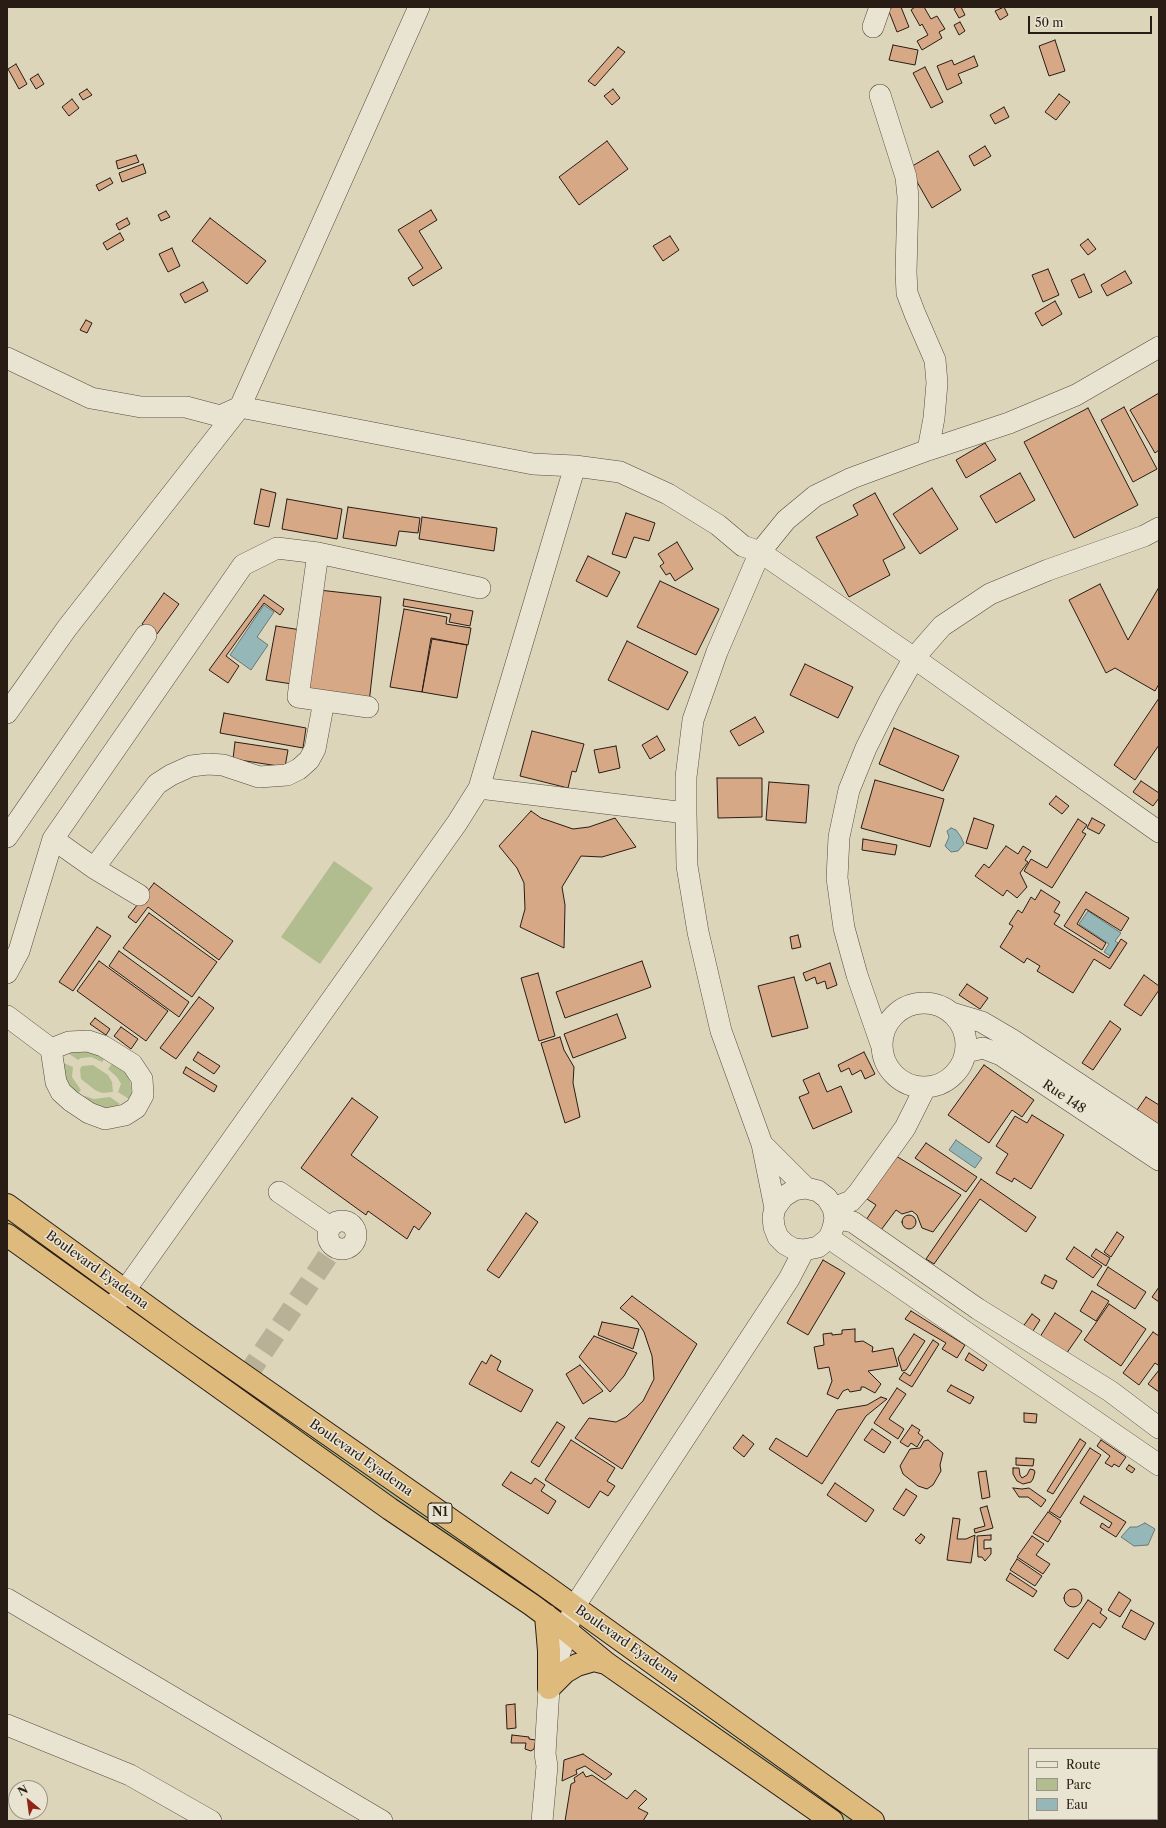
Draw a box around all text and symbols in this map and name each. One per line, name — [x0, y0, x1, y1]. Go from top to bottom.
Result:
scale bar — [1030, 8, 1154, 34]
text: 50 m — [1035, 15, 1064, 30]
street label: Rue 148 — [1039, 1077, 1089, 1117]
street label: Boulevard Eyadema — [43, 1228, 151, 1312]
street label: Boulevard Eyadema — [306, 1416, 416, 1500]
road number: N1 — [428, 1503, 452, 1523]
street label: Boulevard Eyadema — [572, 1602, 682, 1686]
legend — [1028, 1748, 1158, 1820]
text: Route — [1066, 1757, 1100, 1772]
text: Parc — [1066, 1777, 1091, 1792]
north arrow — [8, 1780, 48, 1820]
text: N — [15, 1782, 30, 1799]
text: Eau — [1066, 1797, 1088, 1812]

